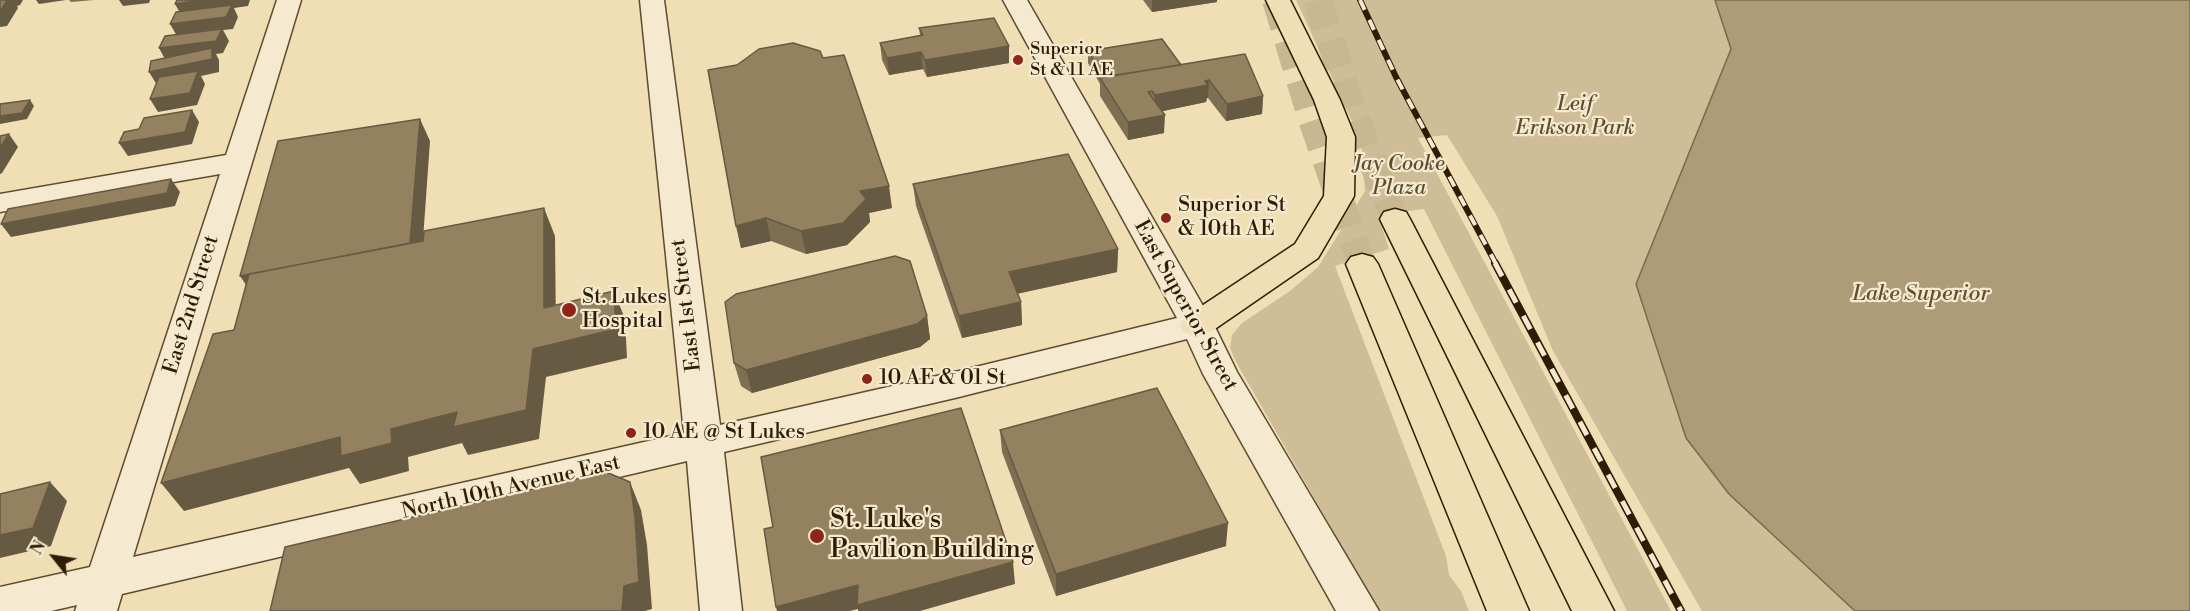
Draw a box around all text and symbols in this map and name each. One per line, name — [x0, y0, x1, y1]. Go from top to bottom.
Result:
place label: Superior St & 11 AE — [1030, 39, 1113, 82]
marker: Superior St & 11 AE — [1011, 53, 1025, 67]
park label: Leif Erikson Park — [1516, 92, 1634, 142]
park label: Jay Cooke Plaza — [1353, 152, 1445, 202]
place label: Superior St & 10th AE — [1178, 193, 1286, 243]
marker: Superior St & 10th AE — [1159, 211, 1173, 225]
street label: East Superior Street — [1128, 216, 1242, 396]
street label: East 2nd Street — [159, 232, 225, 378]
street label: East 1st Street — [666, 237, 708, 373]
water label: Lake Superior — [1852, 282, 1990, 308]
place label: St. Lukes Hospital — [582, 285, 667, 335]
marker: St. Lukes Hospital — [560, 301, 578, 319]
place label: 10 AE & 01 St — [879, 366, 1006, 392]
marker: 10 AE & 01 St — [860, 372, 874, 386]
place label: 10 AE @ St Lukes — [643, 420, 805, 446]
marker: 10 AE @ St Lukes — [624, 426, 638, 440]
street label: North 10th Avenue East — [399, 451, 623, 525]
place label: St. Luke's Pavilion Building — [830, 505, 1034, 566]
north arrow — [24, 527, 84, 587]
marker: St. Luke's Pavilion Building — [808, 527, 826, 545]
text: N — [27, 538, 50, 558]

